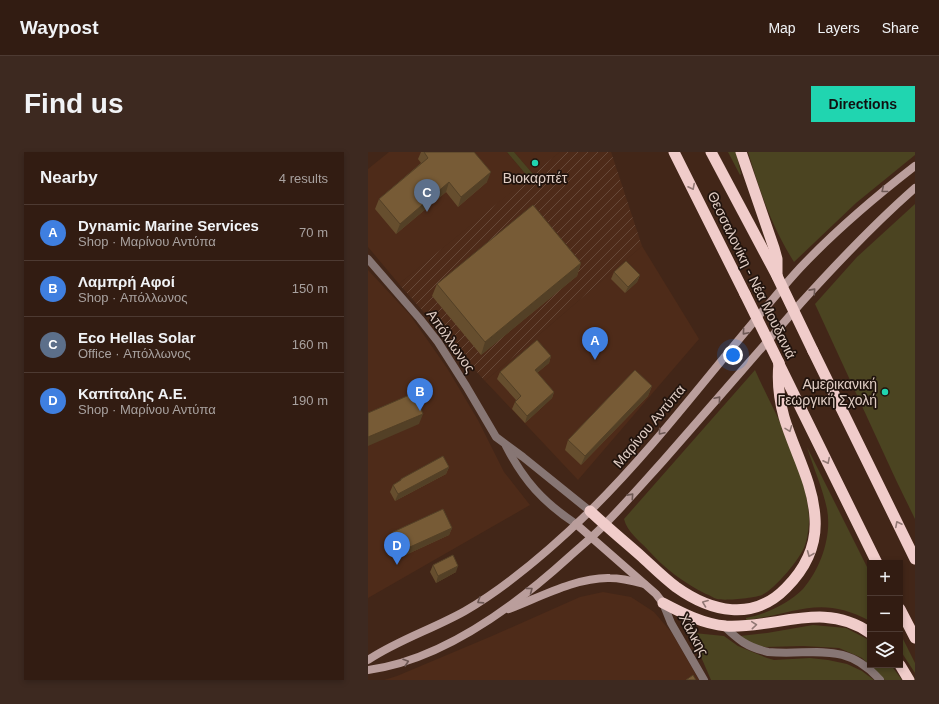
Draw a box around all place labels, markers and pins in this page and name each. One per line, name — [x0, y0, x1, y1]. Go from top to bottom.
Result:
marker: Βιοκαρπέτ — [530, 158, 540, 168]
place label: Βιοκαρπέτ — [503, 170, 568, 186]
pin: C — [414, 179, 440, 212]
pin: A — [582, 327, 608, 360]
place label: Αμερικανική Γεωργική Σχολή — [777, 376, 877, 408]
pin: B — [407, 378, 433, 411]
marker: Αμερικανική Γεωργική Σχολή — [880, 387, 890, 397]
pin: D — [384, 532, 410, 565]

